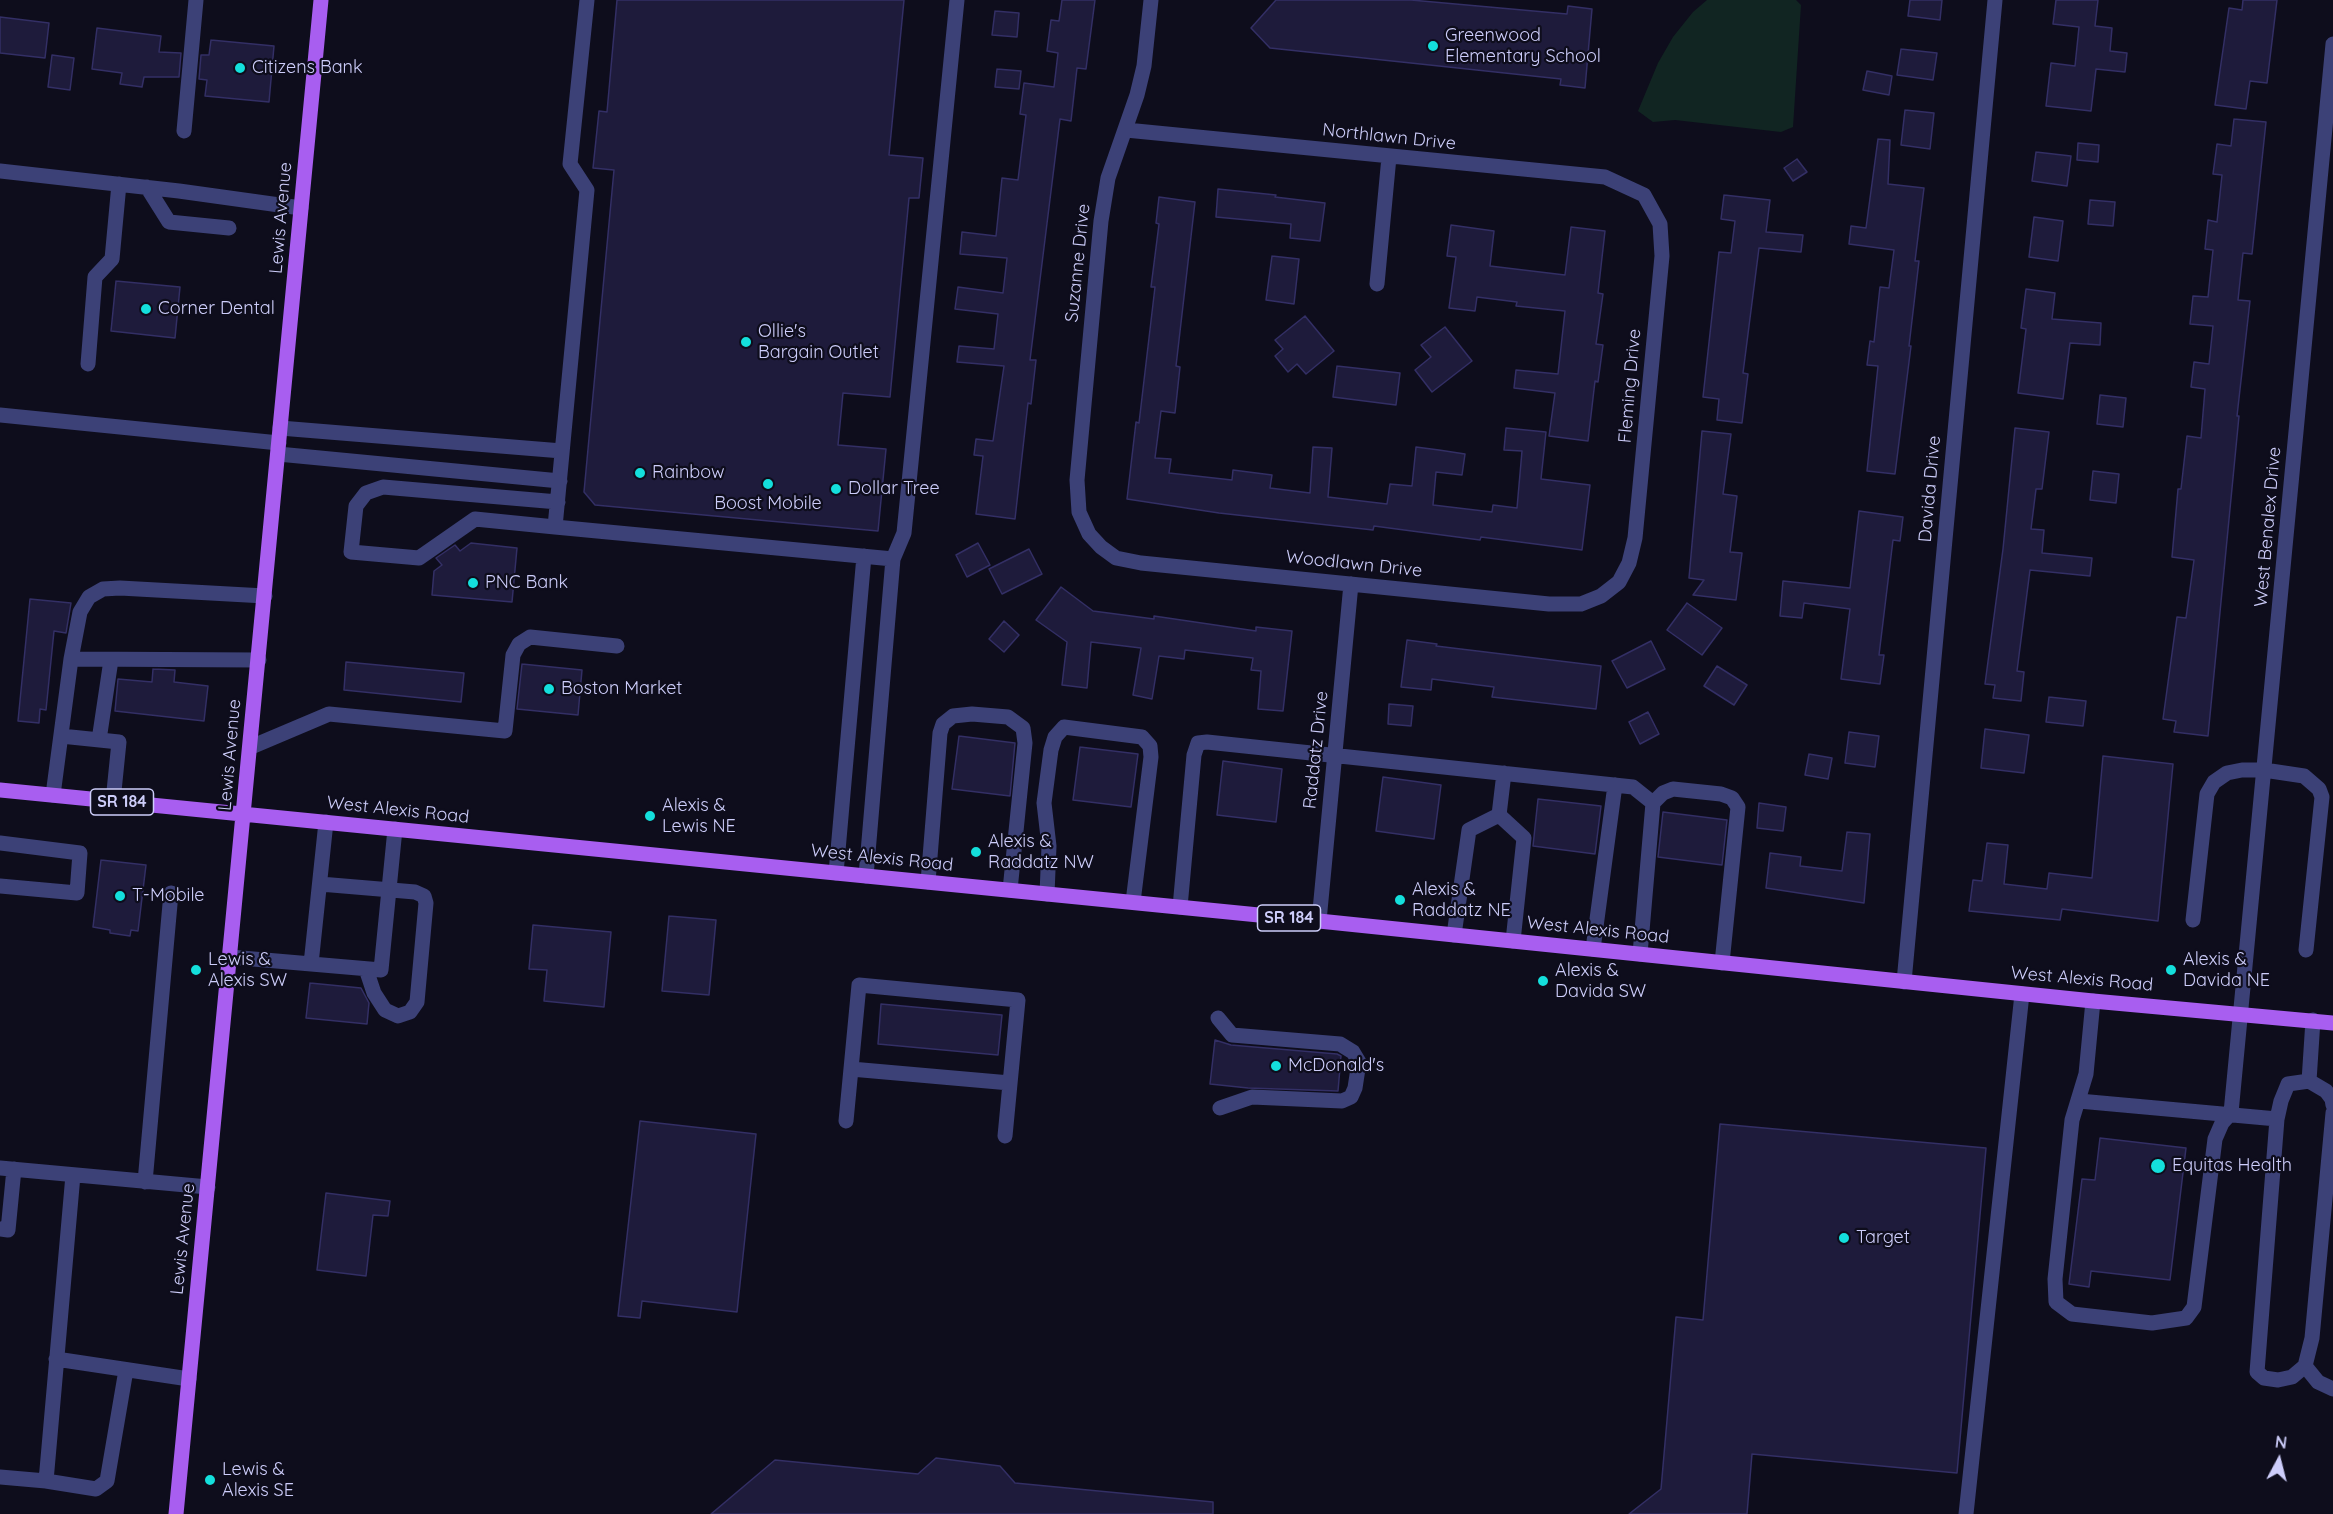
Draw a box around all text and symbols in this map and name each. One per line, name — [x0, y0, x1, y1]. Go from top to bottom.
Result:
place label: Greenwood Elementary School — [1445, 25, 1601, 68]
marker: Greenwood Elementary School — [1426, 39, 1440, 53]
place label: Citizens Bank — [252, 57, 363, 79]
marker: Citizens Bank — [233, 61, 247, 75]
street label: Northlawn Drive — [1321, 119, 1457, 155]
street label: Lewis Avenue — [265, 161, 297, 275]
street label: Suzanne Drive — [1061, 203, 1095, 323]
place label: Corner Dental — [158, 298, 275, 320]
marker: Corner Dental — [139, 302, 153, 316]
place label: Ollie's Bargain Outlet — [758, 321, 879, 364]
street label: Fleming Drive — [1614, 328, 1646, 444]
marker: Ollie's Bargain Outlet — [739, 335, 753, 349]
street label: Davida Drive — [1915, 435, 1945, 543]
street label: West Benalex Drive — [2250, 446, 2286, 608]
place label: Rainbow — [652, 462, 725, 484]
marker: Rainbow — [633, 466, 647, 480]
marker: Boost Mobile — [761, 477, 775, 491]
place label: Dollar Tree — [848, 478, 940, 500]
marker: Dollar Tree — [829, 482, 843, 496]
place label: Boost Mobile — [714, 493, 822, 515]
street label: Woodlawn Drive — [1285, 546, 1423, 582]
place label: PNC Bank — [485, 572, 568, 594]
marker: PNC Bank — [466, 576, 480, 590]
place label: Boston Market — [561, 678, 682, 700]
marker: Boston Market — [542, 682, 556, 696]
street label: Raddatz Drive — [1299, 690, 1333, 810]
street label: Lewis Avenue — [214, 698, 246, 812]
road number: SR 184 — [90, 789, 154, 815]
street label: West Alexis Road — [326, 792, 470, 828]
place label: Alexis & Lewis NE — [662, 795, 736, 838]
marker: Alexis & Lewis NE — [643, 809, 657, 823]
place label: Alexis & Raddatz NW — [988, 831, 1094, 874]
street label: West Alexis Road — [810, 840, 954, 876]
marker: Alexis & Raddatz NW — [969, 845, 983, 859]
place label: Alexis & Raddatz NE — [1412, 879, 1511, 922]
place label: T-Mobile — [132, 885, 205, 907]
marker: T-Mobile — [113, 889, 127, 903]
marker: Alexis & Raddatz NE — [1393, 893, 1407, 907]
road number: SR 184 — [1258, 905, 1320, 931]
street label: West Alexis Road — [1526, 912, 1670, 948]
place label: Lewis & Alexis SW — [208, 949, 287, 992]
place label: Alexis & Davida NE — [2183, 949, 2270, 992]
place label: Alexis & Davida SW — [1555, 960, 1646, 1002]
street label: West Alexis Road — [2010, 962, 2154, 996]
marker: Lewis & Alexis SW — [189, 963, 203, 977]
marker: Alexis & Davida NE — [2164, 963, 2178, 977]
marker: Alexis & Davida SW — [1536, 974, 1550, 988]
place label: McDonald's — [1288, 1055, 1384, 1077]
marker: McDonald's — [1269, 1059, 1283, 1073]
place label: Equitas Health — [2172, 1155, 2292, 1177]
marker: Equitas Health — [2149, 1157, 2167, 1175]
street label: Lewis Avenue — [166, 1182, 200, 1296]
place label: Target — [1856, 1227, 1910, 1249]
marker: Target — [1837, 1231, 1851, 1245]
north arrow — [2249, 1430, 2309, 1490]
text: N — [2274, 1431, 2288, 1453]
place label: Lewis & Alexis SE — [222, 1459, 294, 1502]
marker: Lewis & Alexis SE — [203, 1473, 217, 1487]

